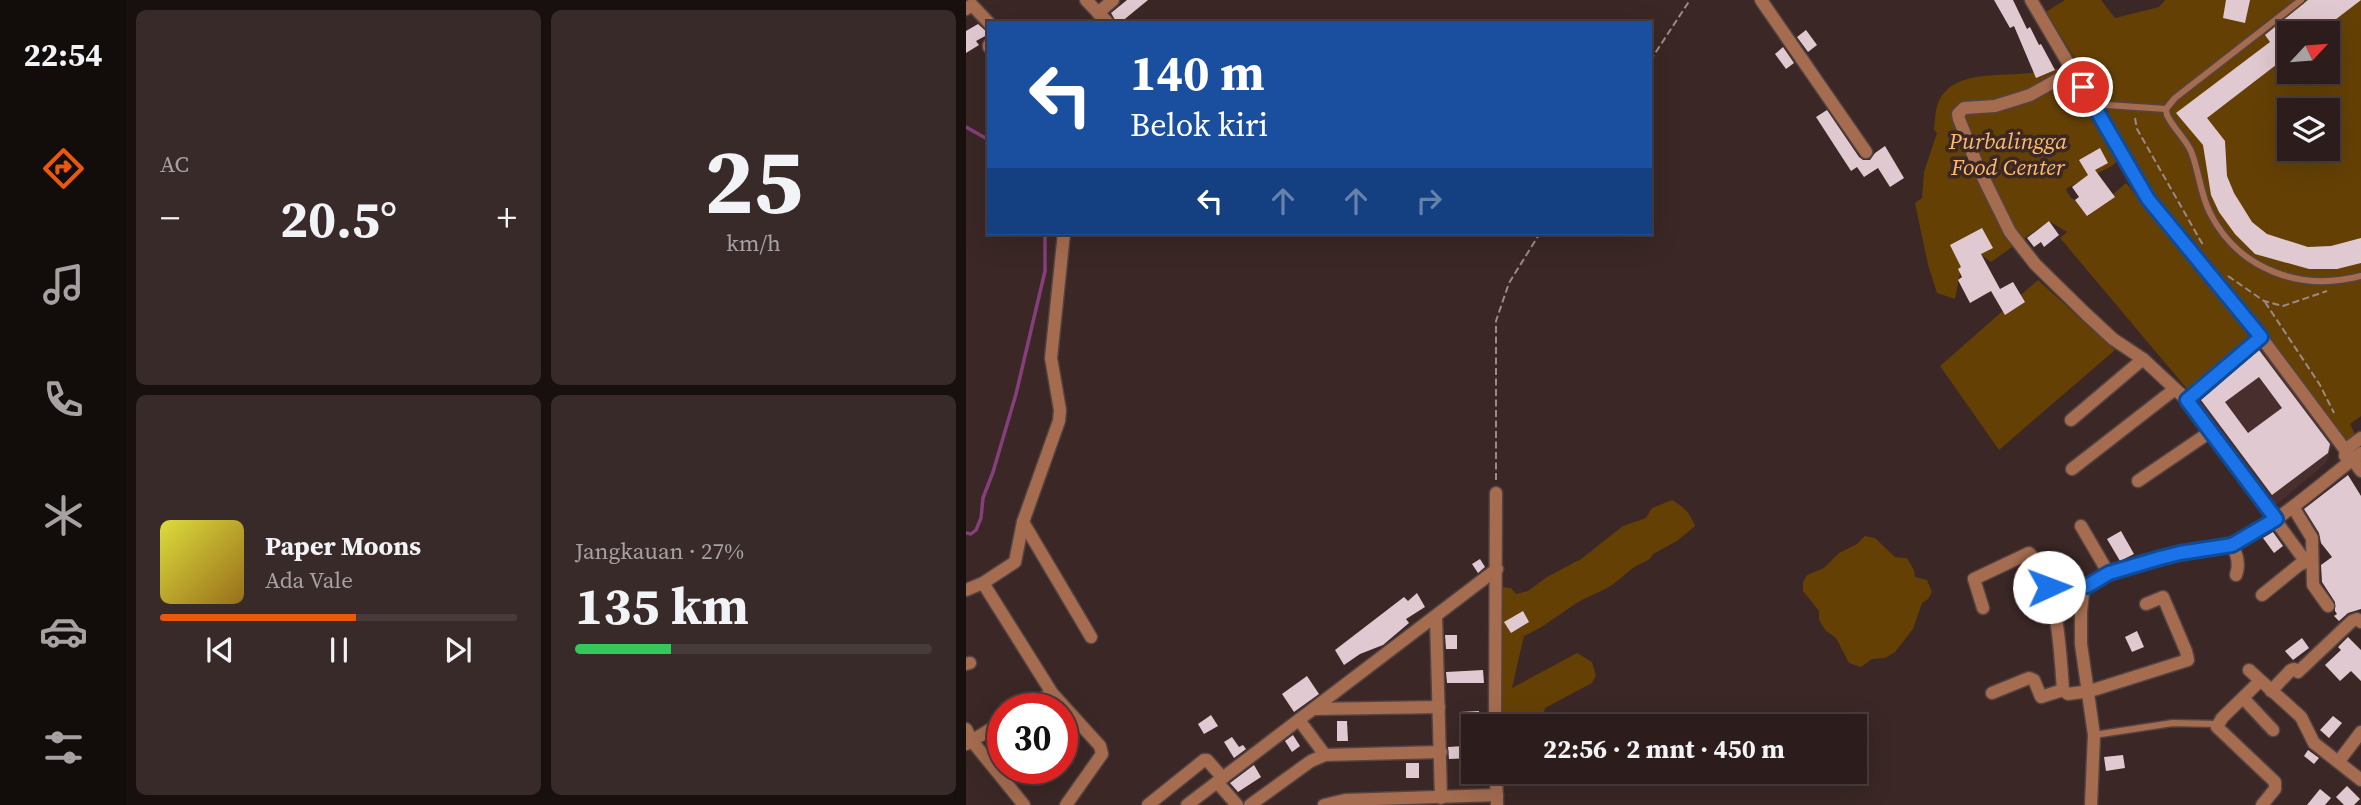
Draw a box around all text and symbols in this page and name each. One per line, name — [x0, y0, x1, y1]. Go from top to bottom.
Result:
north arrow — [2277, 21, 2340, 84]
map controls — [2277, 21, 2340, 161]
text: 22:54 — [24, 33, 102, 77]
text: 140 m — [1130, 39, 1265, 106]
icon: left — [1015, 49, 1106, 140]
pin — [2053, 57, 2113, 117]
icon: arrive — [2064, 68, 2102, 106]
button: layers — [2277, 98, 2340, 161]
text: Belok kiri — [1130, 103, 1268, 147]
text: 25 — [704, 119, 803, 243]
park label: Purbalingga Food Center — [1948, 125, 2067, 183]
icon: directions — [39, 144, 88, 193]
text: AC — [160, 148, 189, 180]
icon: left — [1191, 182, 1229, 220]
icon: ahead — [1264, 182, 1302, 220]
icon: ahead — [1337, 182, 1375, 220]
icon: right — [1410, 182, 1448, 220]
text: 20.5° — [280, 183, 397, 254]
text: − — [160, 192, 180, 244]
text: + — [497, 192, 517, 244]
text: km/h — [726, 227, 781, 259]
icon: music — [39, 260, 88, 309]
icon: phone — [39, 375, 88, 424]
icon: climate — [39, 491, 88, 540]
text: Paper Moons — [265, 528, 421, 564]
text: Jangkauan · 27% — [575, 535, 744, 567]
position arrow — [2012, 550, 2086, 624]
text: Ada Vale — [265, 564, 353, 596]
text: 135 km — [575, 570, 749, 641]
icon: car — [39, 607, 88, 656]
icon: previous — [201, 631, 239, 669]
icon: pause — [320, 631, 358, 669]
icon: next — [439, 631, 477, 669]
speed limit sign: 30 — [987, 693, 1078, 784]
icon: filters — [39, 723, 88, 772]
text: 22:56 · 2 mnt · 450 m — [1543, 731, 1785, 767]

